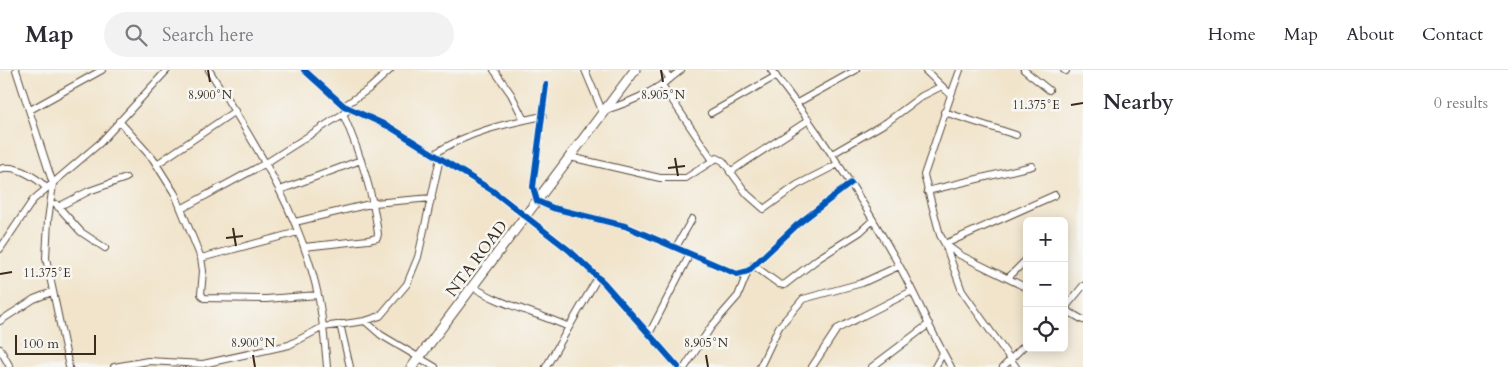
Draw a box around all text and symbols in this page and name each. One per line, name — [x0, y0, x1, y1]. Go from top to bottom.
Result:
search box — [104, 12, 454, 57]
text: Map — [25, 18, 74, 51]
icon: search — [122, 21, 150, 49]
text: Search here — [162, 22, 254, 48]
text: Home — [1208, 22, 1256, 47]
text: Map — [1284, 22, 1318, 47]
text: About — [1346, 22, 1394, 47]
text: Contact — [1422, 22, 1483, 47]
text: 8.900°N — [188, 87, 233, 103]
text: 8.905°N — [641, 87, 686, 103]
text: Nearby — [1103, 88, 1174, 117]
text: 0 results — [1434, 92, 1488, 114]
text: 11.375°E — [1012, 97, 1060, 113]
street label: NTA ROAD — [441, 216, 513, 301]
map controls — [1023, 217, 1068, 352]
button: + — [1023, 217, 1068, 262]
button: − — [1023, 262, 1068, 307]
text: 11.375°E — [23, 265, 71, 281]
button: locate — [1023, 307, 1068, 352]
scale bar — [15, 332, 96, 355]
text: 100 m — [22, 334, 59, 353]
text: 8.900°N — [231, 335, 276, 351]
text: 8.905°N — [684, 335, 729, 351]

